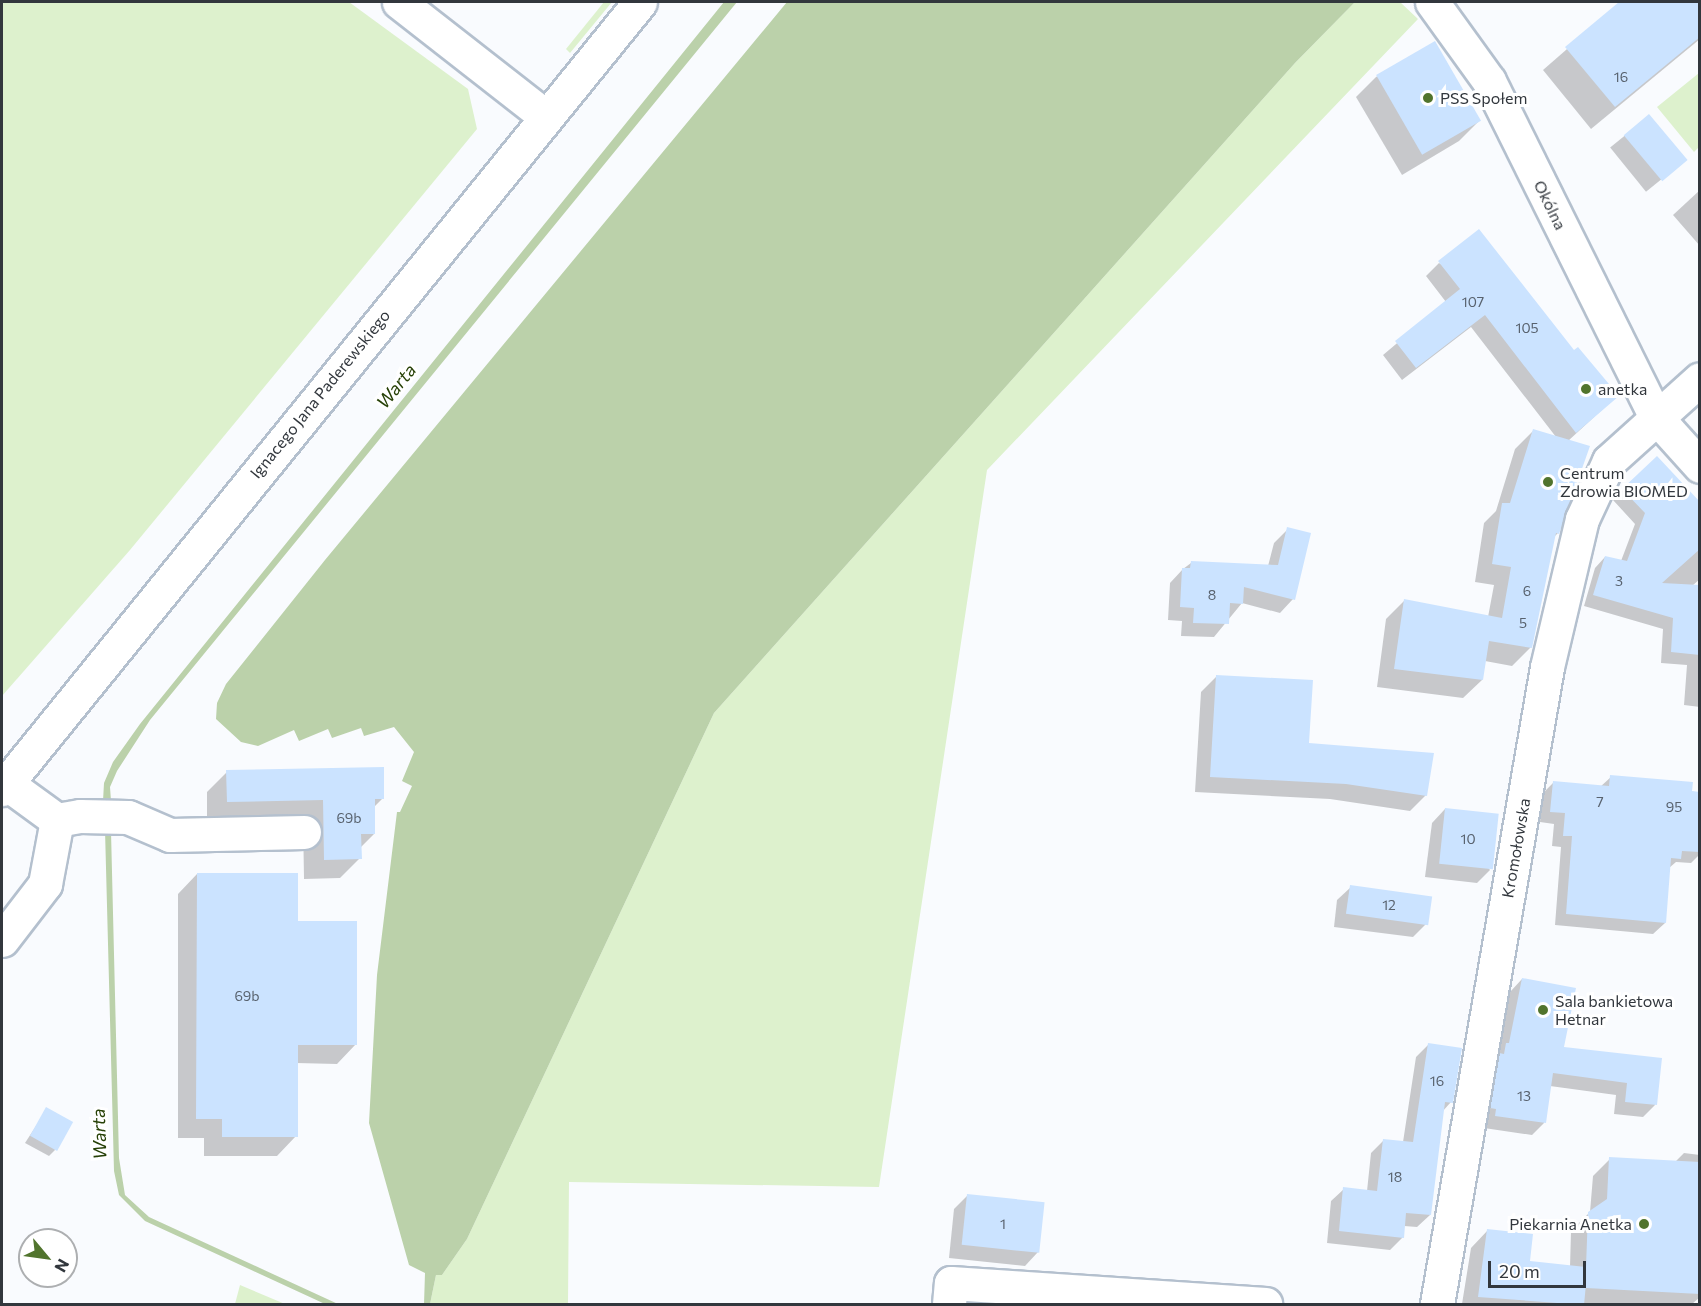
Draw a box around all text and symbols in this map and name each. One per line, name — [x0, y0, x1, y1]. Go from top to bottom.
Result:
house number: 16 — [1614, 69, 1628, 85]
place label: PSS Społem — [1440, 88, 1528, 108]
marker: PSS Społem — [1421, 91, 1435, 105]
street label: Okólna — [1530, 177, 1570, 233]
house number: 107 — [1462, 294, 1484, 310]
street label: Ignacego Jana Paderewskiego — [246, 306, 394, 482]
house number: 105 — [1515, 320, 1539, 336]
water label: Warta — [372, 359, 420, 413]
place label: anetka — [1598, 379, 1647, 399]
marker: anetka — [1579, 382, 1593, 396]
place label: Centrum Zdrowia BIOMED — [1560, 463, 1688, 501]
marker: Centrum Zdrowia BIOMED — [1541, 475, 1555, 489]
house number: 3 — [1615, 573, 1623, 589]
house number: 6 — [1523, 583, 1531, 599]
house number: 8 — [1208, 587, 1216, 603]
house number: 5 — [1519, 615, 1527, 631]
house number: 7 — [1596, 794, 1604, 810]
street label: Kromołowska — [1498, 797, 1534, 899]
house number: 95 — [1666, 799, 1682, 815]
house number: 69b — [336, 810, 362, 826]
house number: 10 — [1460, 831, 1476, 847]
house number: 12 — [1382, 897, 1396, 913]
house number: 69b — [234, 988, 260, 1004]
place label: Sala bankietowa Hetnar — [1555, 991, 1673, 1029]
marker: Sala bankietowa Hetnar — [1536, 1003, 1550, 1017]
house number: 16 — [1430, 1073, 1444, 1089]
house number: 13 — [1517, 1088, 1531, 1104]
water label: Warta — [87, 1108, 111, 1160]
house number: 18 — [1388, 1169, 1402, 1185]
place label: Piekarnia Anetka — [1509, 1214, 1632, 1234]
house number: 1 — [1000, 1216, 1006, 1232]
marker: Piekarnia Anetka — [1637, 1217, 1651, 1231]
north arrow — [18, 1228, 78, 1288]
scale bar — [1491, 1249, 1588, 1287]
text: N — [51, 1256, 74, 1276]
text: 20 m — [1499, 1260, 1540, 1282]

